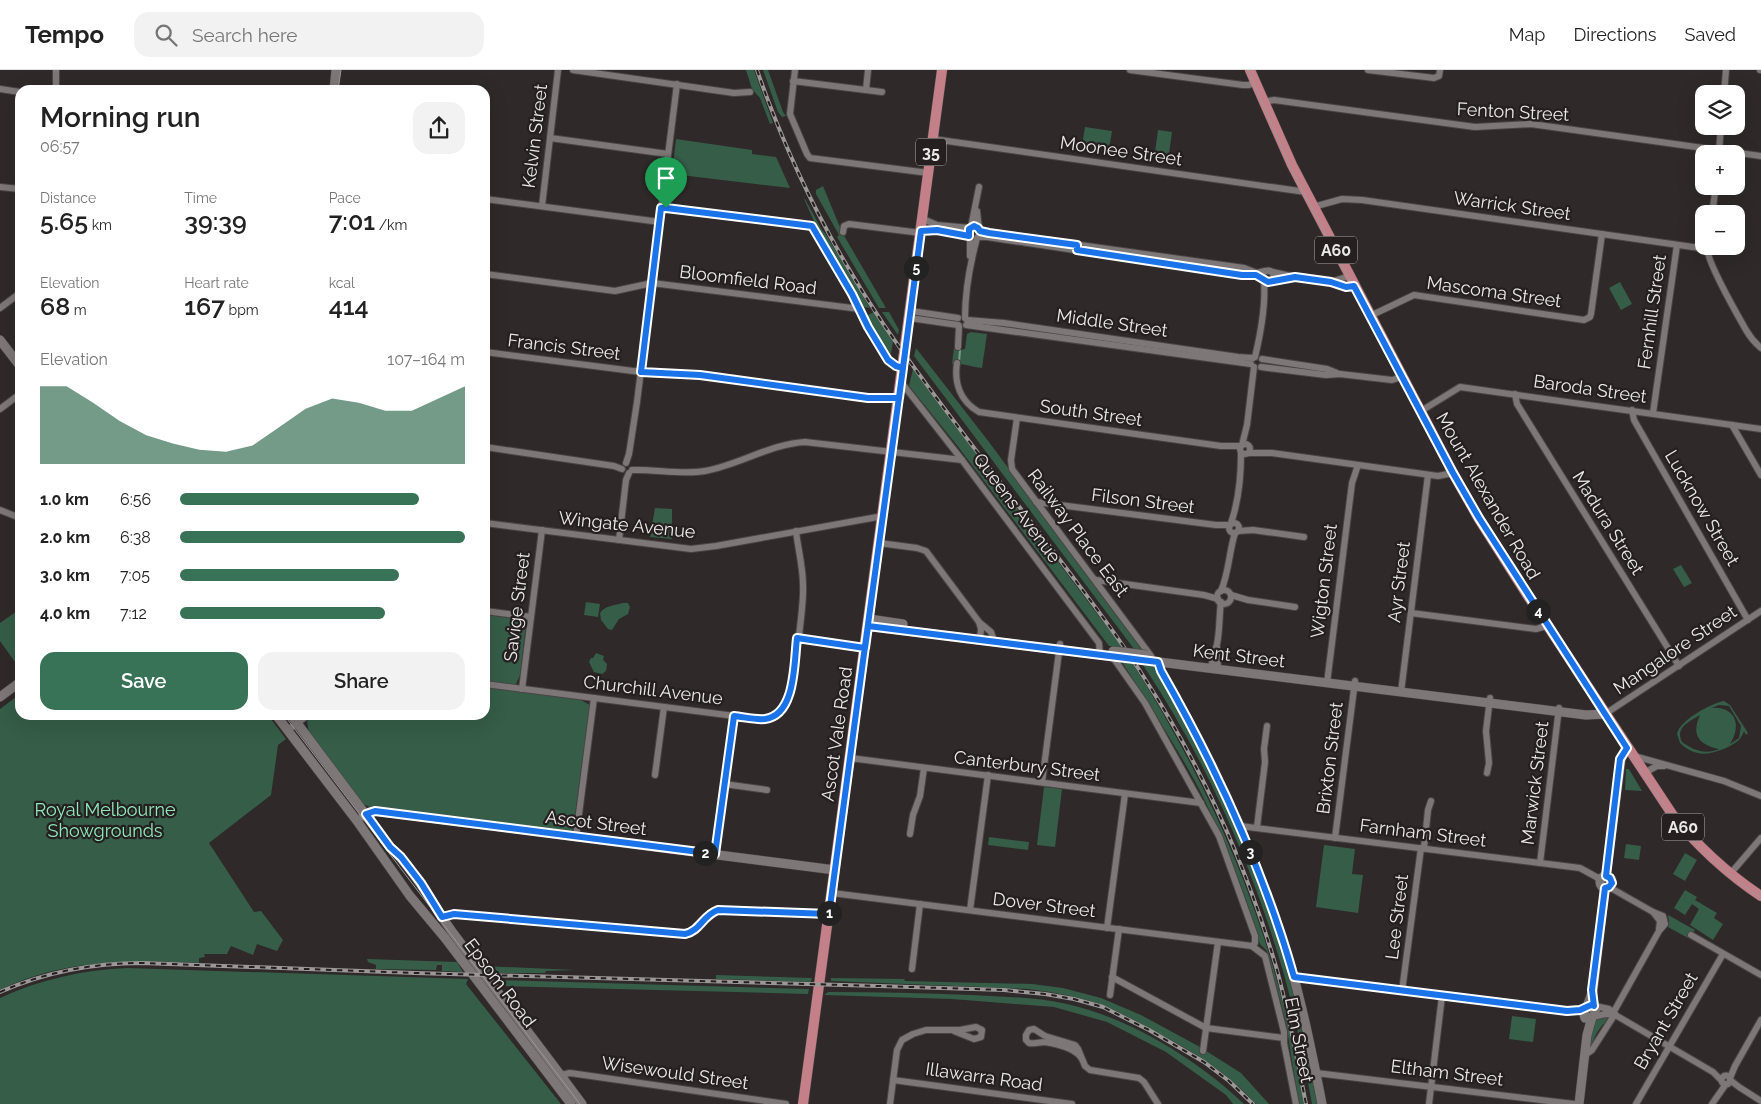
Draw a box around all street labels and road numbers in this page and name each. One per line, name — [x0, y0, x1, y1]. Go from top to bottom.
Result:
street label: Kelvin Street — [518, 83, 551, 189]
street label: Fenton Street — [1456, 98, 1570, 125]
street label: Moonee Street — [1059, 132, 1184, 169]
road number: 35 — [916, 138, 946, 165]
street label: Warrick Street — [1452, 187, 1572, 224]
road number: A60 — [1315, 236, 1357, 264]
street label: Fernhill Street — [1633, 253, 1670, 371]
street label: Bloomfield Road — [678, 261, 818, 298]
street label: Mascoma Street — [1425, 272, 1563, 311]
street label: Middle Street — [1055, 304, 1169, 341]
street label: Francis Street — [506, 329, 622, 364]
street label: Baroda Street — [1532, 370, 1648, 407]
street label: South Street — [1038, 395, 1144, 430]
street label: Mount Alexander Road — [1432, 408, 1545, 583]
street label: Lucknow Street — [1661, 446, 1744, 569]
street label: Queens Avenue — [969, 449, 1066, 567]
street label: Railway Place East — [1024, 465, 1133, 601]
street label: Madura Street — [1568, 467, 1649, 578]
street label: Filson Street — [1090, 484, 1196, 517]
street label: Wingate Avenue — [557, 507, 697, 542]
street label: Wigton Street — [1306, 522, 1341, 640]
street label: Ayr Street — [1383, 540, 1414, 624]
street label: Savige Street — [499, 551, 534, 663]
street label: Mangalore Street — [1609, 601, 1740, 698]
street label: Kent Street — [1192, 639, 1286, 672]
street label: Ascot Vale Road — [817, 665, 856, 802]
street label: Churchill Avenue — [582, 671, 724, 709]
street label: Brixton Street — [1312, 701, 1347, 815]
street label: Marwick Street — [1517, 720, 1552, 846]
street label: Canterbury Street — [953, 746, 1101, 785]
street label: Ascot Street — [544, 806, 648, 839]
street label: Farnham Street — [1359, 814, 1488, 851]
road number: A60 — [1662, 814, 1704, 840]
street label: Lee Street — [1381, 873, 1412, 961]
street label: Dover Street — [991, 888, 1097, 921]
street label: Epsom Road — [460, 934, 541, 1031]
street label: Bryant Street — [1629, 968, 1702, 1073]
street label: Elm Street — [1281, 995, 1318, 1085]
street label: Wisewould Street — [600, 1052, 750, 1093]
street label: Eltham Street — [1390, 1055, 1505, 1090]
street label: Illawarra Road — [924, 1058, 1044, 1095]

